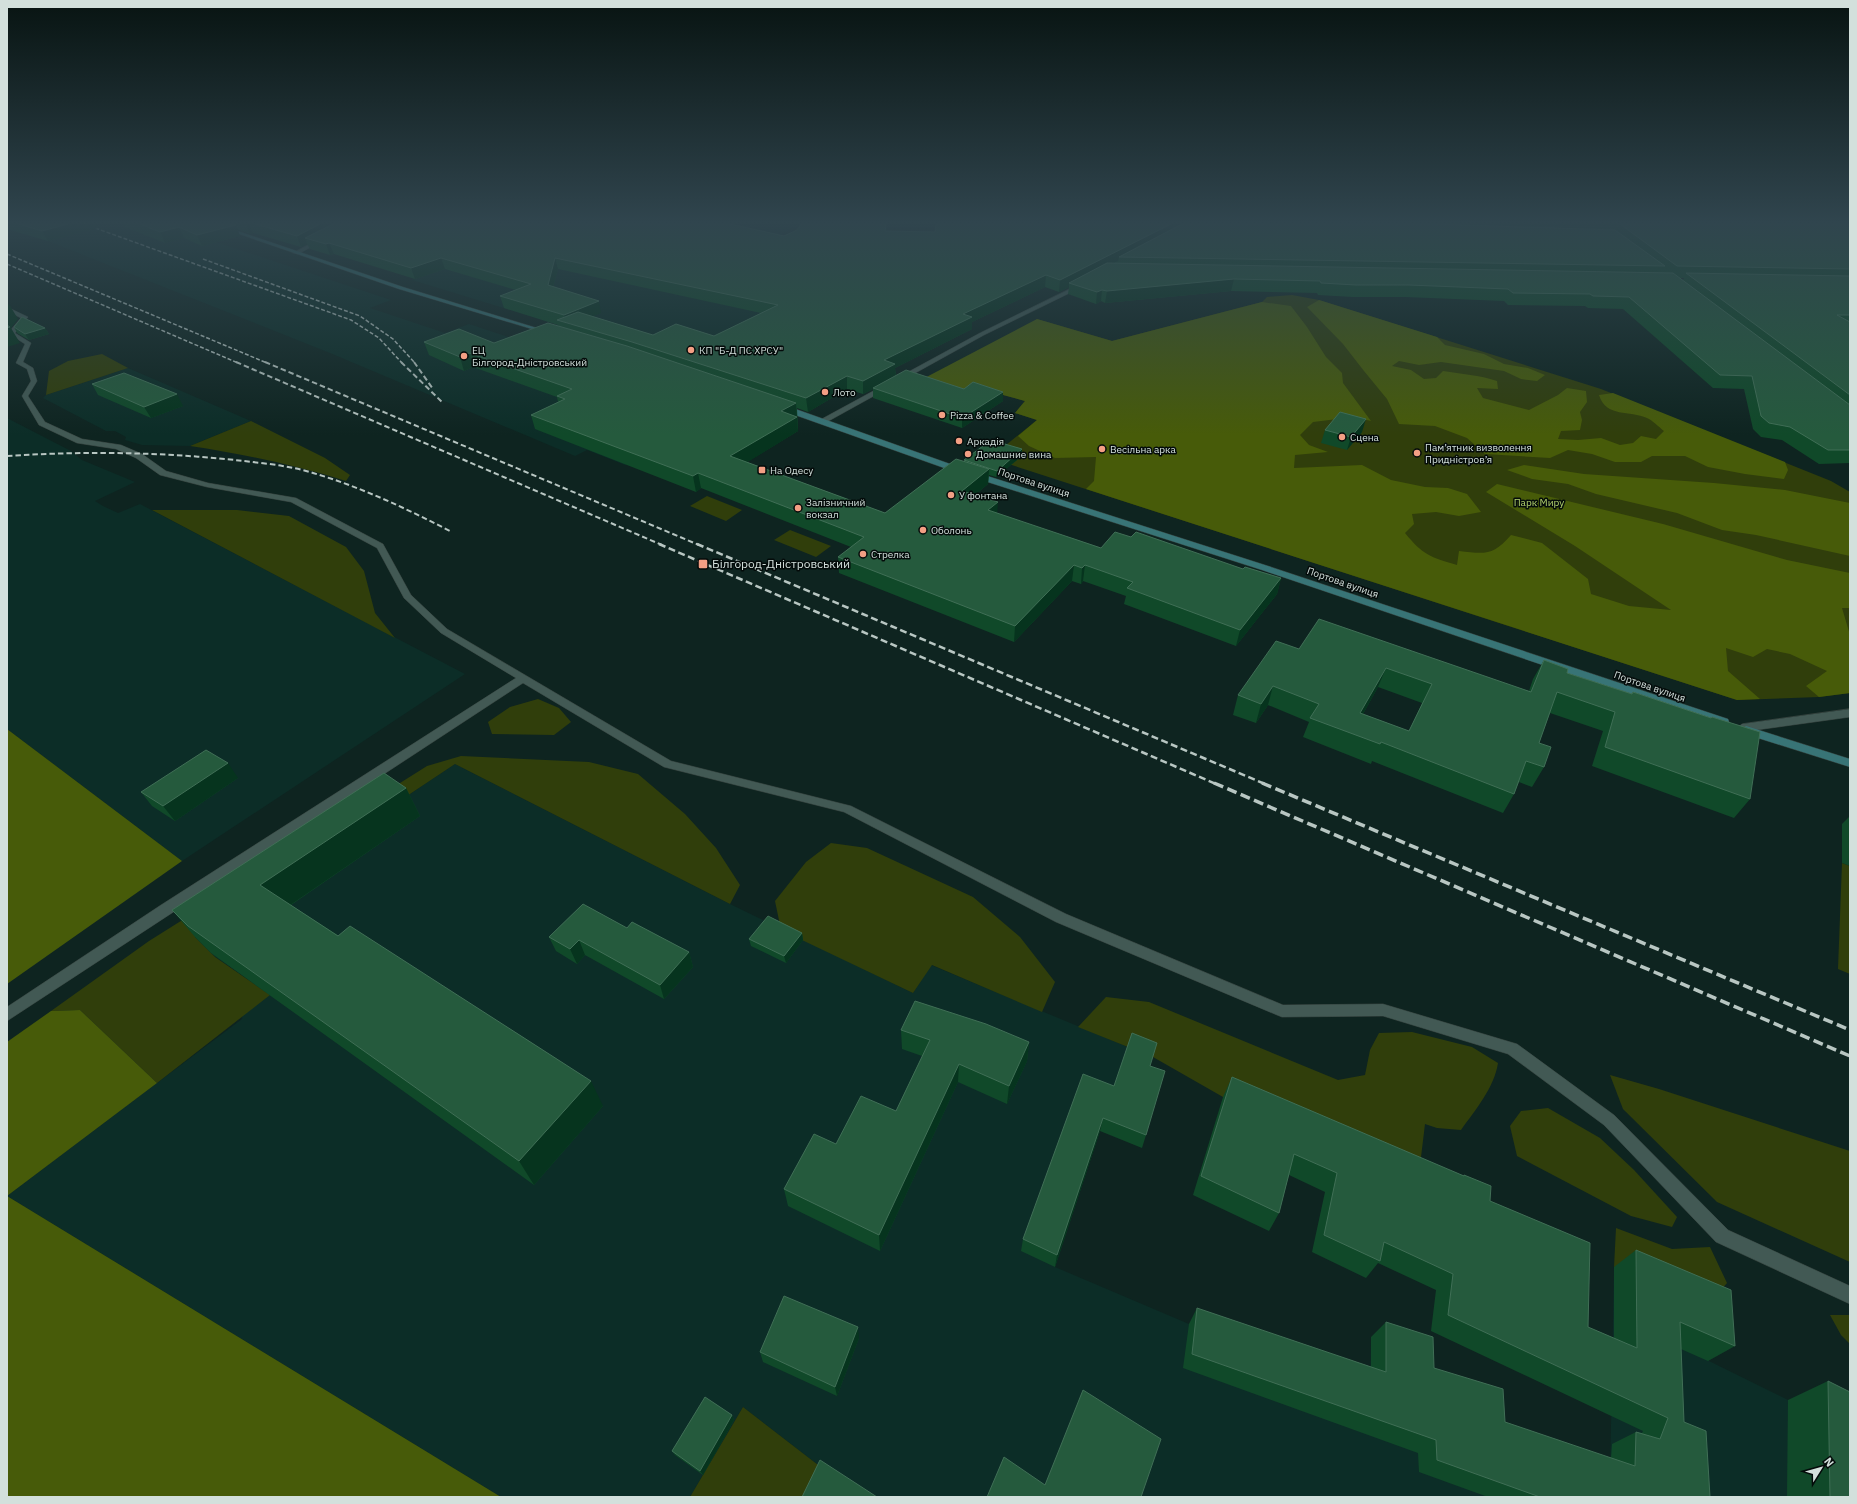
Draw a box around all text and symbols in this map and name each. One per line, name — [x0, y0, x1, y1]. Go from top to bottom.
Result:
place label: ЕЦ Білгород-Дністровський — [472, 344, 587, 369]
place label: КП "Б-Д ПС ХРСУ" — [699, 344, 783, 357]
marker: КП "Б-Д ПС ХРСУ" — [686, 345, 696, 355]
marker: ЕЦ Білгород-Дністровський — [459, 351, 469, 361]
place label: Лото — [833, 386, 856, 399]
marker: Лото — [820, 387, 830, 397]
place label: Pizza & Coffee — [950, 409, 1015, 422]
marker: Pizza & Coffee — [937, 410, 947, 420]
place label: Сцена — [1350, 431, 1380, 444]
marker: Сцена — [1337, 432, 1347, 442]
place label: Аркадія — [967, 435, 1004, 448]
marker: Аркадія — [954, 436, 964, 446]
place label: Пам’ятник визволення Придністров’я — [1425, 441, 1532, 466]
place label: Весільна арка — [1110, 443, 1177, 456]
marker: Весільна арка — [1097, 444, 1107, 454]
place label: Домашние вина — [976, 448, 1052, 461]
marker: Пам’ятник визволення Придністров’я — [1412, 448, 1422, 458]
marker: Домашние вина — [963, 449, 973, 459]
place label: На Одесу — [770, 464, 813, 477]
marker: На Одесу — [757, 465, 767, 475]
street label: Портова вулиця — [996, 465, 1071, 500]
place label: У фонтана — [959, 489, 1008, 502]
marker: У фонтана — [946, 490, 956, 500]
place label: Залізничний вокзал — [806, 496, 865, 521]
park label: Парк Миру — [1514, 496, 1564, 509]
marker: Залізничний вокзал — [793, 503, 803, 513]
place label: Оболонь — [931, 524, 972, 537]
marker: Оболонь — [918, 525, 928, 535]
place label: Стрелка — [871, 548, 910, 561]
marker: Стрелка — [858, 549, 868, 559]
place label: Білгород-Дністровський — [712, 556, 850, 571]
marker: Білгород-Дністровський — [697, 558, 709, 570]
street label: Портова вулиця — [1305, 564, 1380, 601]
street label: Портова вулиця — [1612, 668, 1687, 705]
north arrow — [1801, 1448, 1841, 1488]
text: N — [1821, 1455, 1837, 1469]

